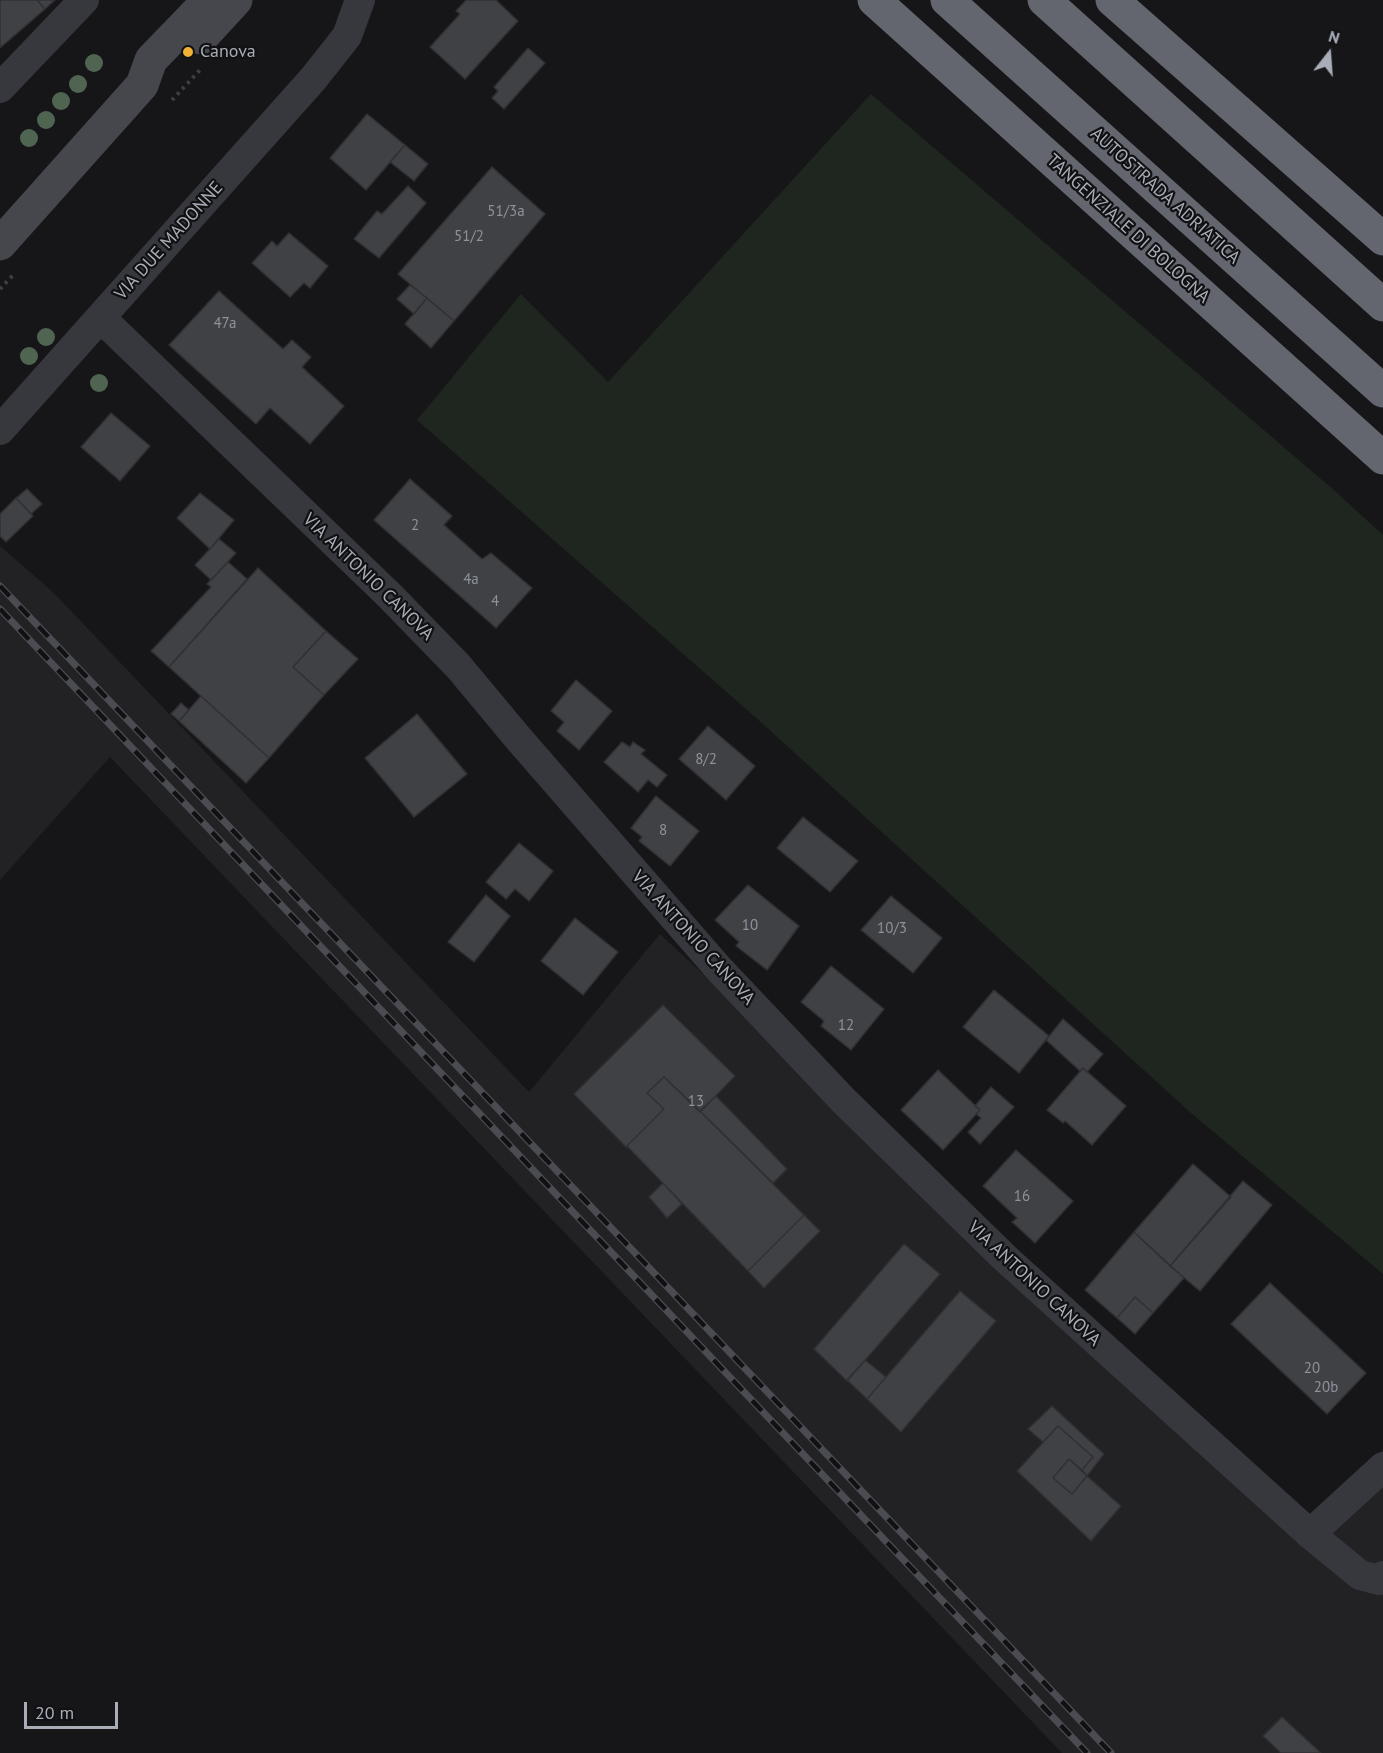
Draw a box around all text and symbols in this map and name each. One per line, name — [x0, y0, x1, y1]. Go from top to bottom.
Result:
north arrow — [1299, 24, 1359, 84]
text: N — [1326, 26, 1342, 48]
place label: Canova — [200, 41, 256, 63]
marker: Canova — [181, 45, 195, 59]
street label: AUTOSTRADA ADRIATICA — [1086, 123, 1244, 269]
street label: TANGENZIALE DI BOLOGNA — [1042, 150, 1214, 308]
street label: VIA DUE MADONNE — [110, 177, 228, 305]
house number: 51/3a — [487, 203, 525, 221]
house number: 51/2 — [454, 228, 484, 246]
house number: 47a — [213, 315, 237, 333]
street label: VIA ANTONIO CANOVA — [298, 509, 438, 645]
house number: 2 — [411, 517, 419, 535]
house number: 4a — [463, 571, 479, 589]
house number: 4 — [491, 593, 499, 611]
house number: 8/2 — [695, 751, 717, 769]
house number: 8 — [659, 822, 667, 840]
street label: VIA ANTONIO CANOVA — [627, 866, 759, 1010]
house number: 10 — [742, 917, 758, 935]
house number: 10/3 — [877, 920, 907, 938]
house number: 12 — [838, 1017, 854, 1035]
house number: 13 — [688, 1093, 704, 1111]
house number: 16 — [1014, 1188, 1030, 1206]
street label: VIA ANTONIO CANOVA — [963, 1217, 1105, 1351]
house number: 20 — [1304, 1360, 1320, 1378]
house number: 20b — [1314, 1379, 1338, 1397]
scale bar — [27, 1690, 122, 1728]
text: 20 m — [35, 1701, 74, 1724]

